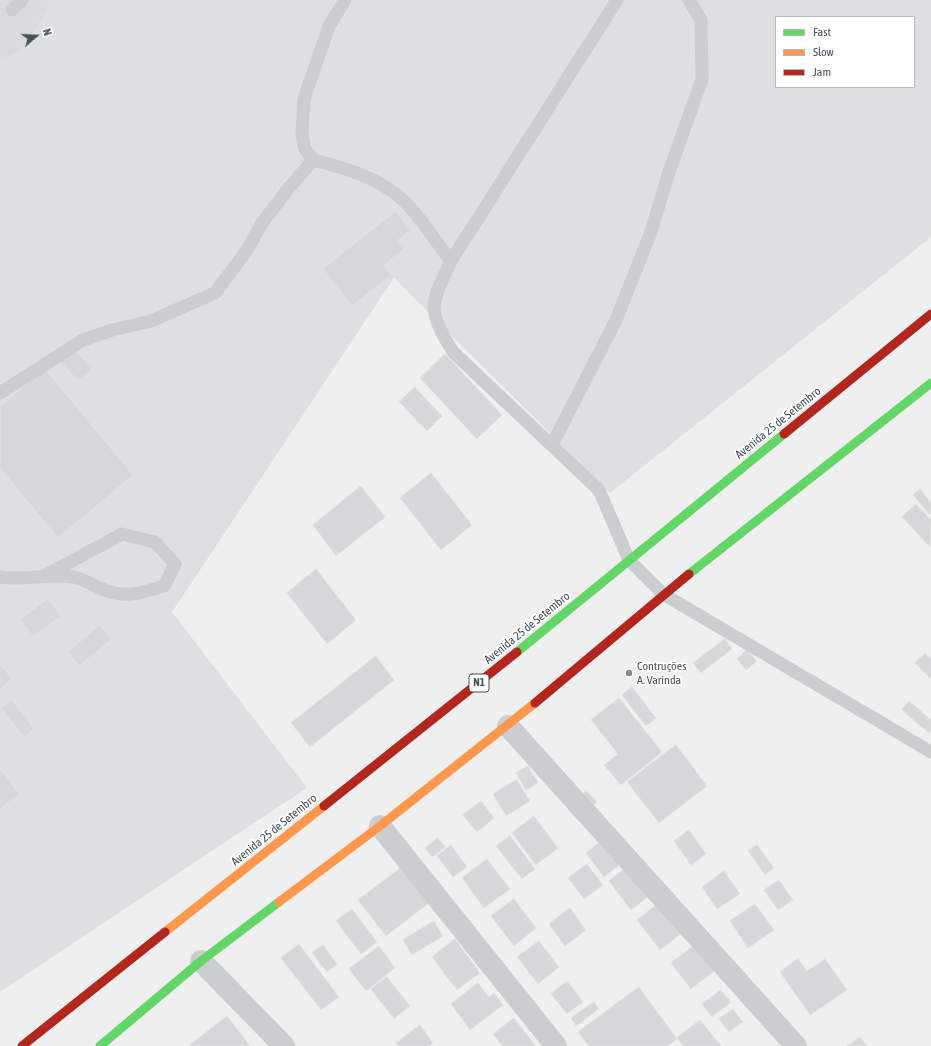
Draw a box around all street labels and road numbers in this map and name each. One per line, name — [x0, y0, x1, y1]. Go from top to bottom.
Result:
street label: Avenida 25 de Setembro — [732, 384, 824, 462]
street label: Avenida 25 de Setembro — [481, 589, 573, 667]
road number: N1 — [469, 674, 489, 692]
street label: Avenida 25 de Setembro — [228, 791, 320, 869]

